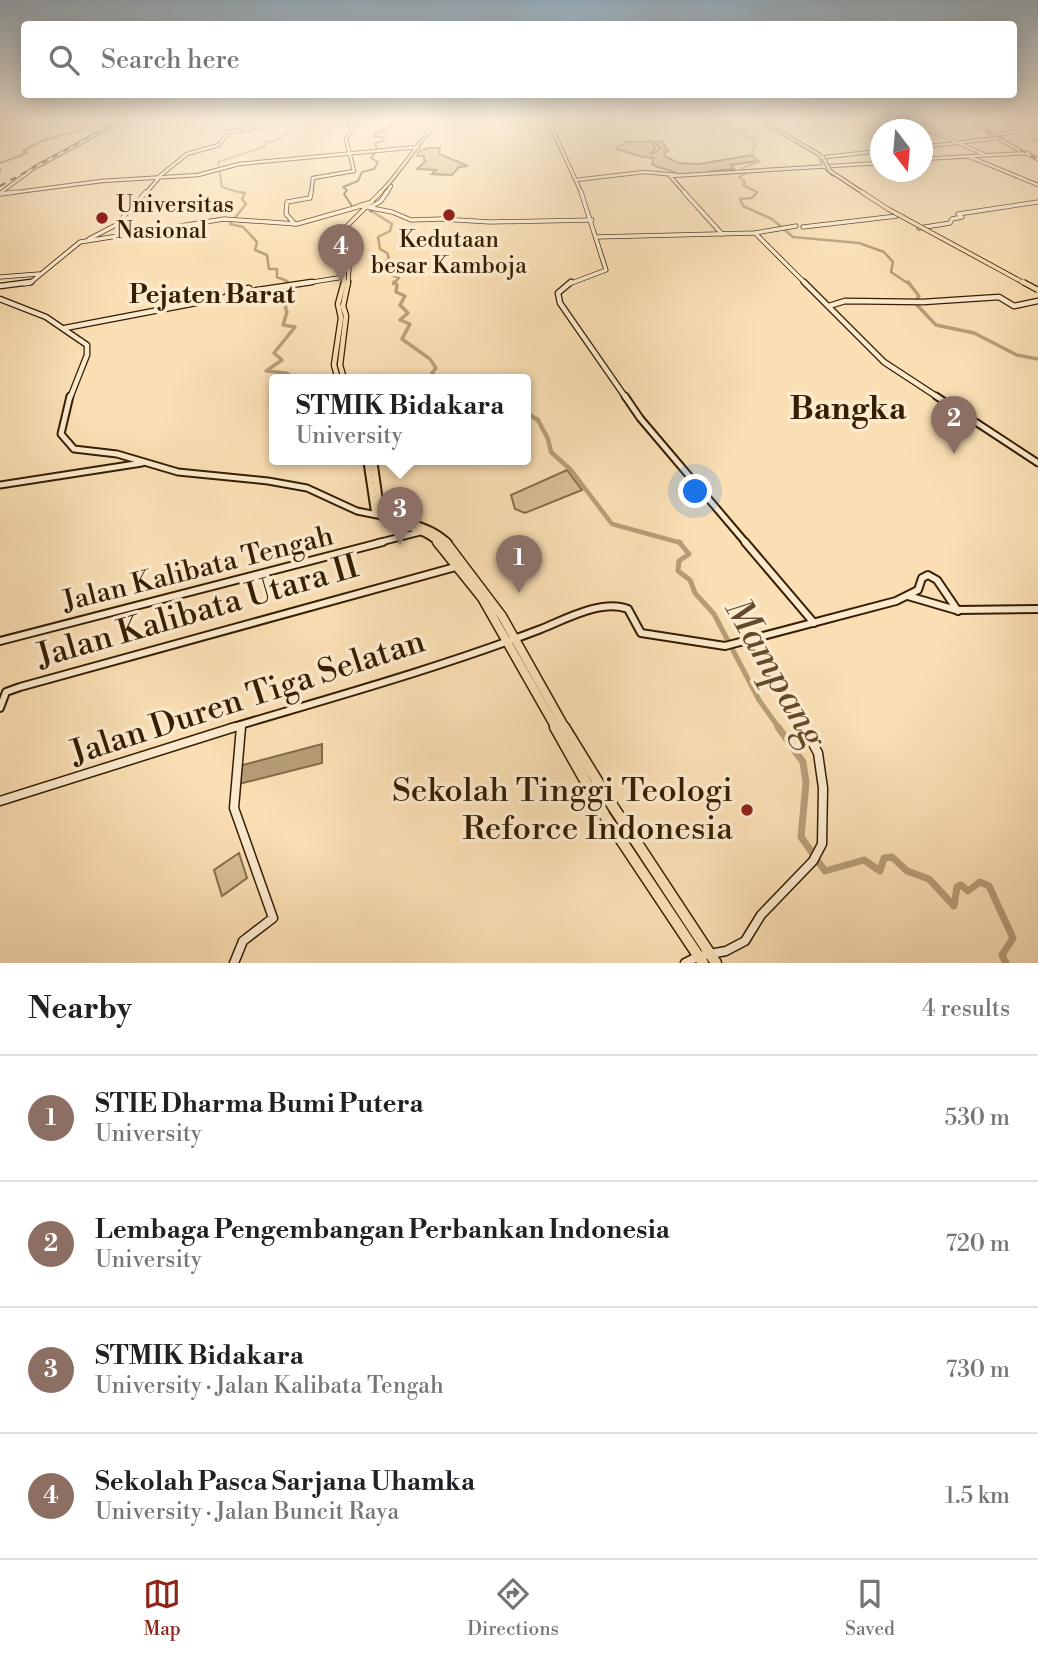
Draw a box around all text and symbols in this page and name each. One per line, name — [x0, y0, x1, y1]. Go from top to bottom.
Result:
search box — [21, 21, 1017, 98]
icon: search — [45, 41, 83, 79]
text: Search here — [101, 44, 240, 76]
north arrow — [870, 119, 933, 182]
place label: Universitas Nasional — [116, 191, 234, 245]
marker: Kedutaan besar Kamboja — [441, 207, 457, 223]
marker: Universitas Nasional — [94, 210, 110, 226]
pin: 4 — [318, 224, 364, 282]
place label: Kedutaan besar Kamboja — [371, 226, 527, 280]
district label: Pejaten Barat — [129, 279, 296, 311]
popup — [269, 374, 531, 465]
district label: Bangka — [790, 389, 907, 429]
text: STMIK Bidakara — [296, 390, 504, 422]
pin: 2 — [931, 396, 977, 454]
text: University — [296, 422, 403, 450]
your location — [678, 474, 712, 508]
pin: 3 — [377, 487, 423, 545]
street label: Jalan Kalibata Tengah — [58, 518, 337, 620]
pin: 1 — [496, 535, 542, 593]
street label: Jalan Kalibata Utara II — [31, 546, 364, 678]
water label: Mampang — [714, 590, 837, 757]
street label: Jalan Duren Tiga Selatan — [65, 621, 431, 775]
place label: Sekolah Tinggi Teologi Reforce Indonesia — [392, 771, 733, 850]
marker: Sekolah Tinggi Teologi Reforce Indonesia — [739, 802, 755, 818]
text: Nearby — [28, 990, 132, 1028]
text: 4 results — [922, 995, 1010, 1023]
text: STIE Dharma Bumi Putera — [95, 1088, 423, 1120]
text: 1 — [45, 1104, 57, 1132]
text: 530 m — [944, 1104, 1010, 1132]
text: University — [95, 1120, 202, 1148]
text: Lembaga Pengembangan Perbankan Indonesia — [95, 1214, 670, 1246]
text: 2 — [44, 1230, 58, 1258]
text: 720 m — [945, 1230, 1010, 1258]
text: University — [95, 1246, 202, 1274]
text: STMIK Bidakara — [95, 1340, 304, 1372]
text: 3 — [44, 1356, 58, 1384]
text: 730 m — [946, 1356, 1010, 1384]
text: University · Jalan Kalibata Tengah — [95, 1372, 444, 1400]
text: Sekolah Pasca Sarjana Uhamka — [95, 1466, 475, 1498]
text: 4 — [43, 1482, 59, 1510]
text: 1.5 km — [945, 1482, 1010, 1510]
text: University · Jalan Buncit Raya — [95, 1498, 399, 1526]
tab: Map — [143, 1575, 181, 1641]
tab: Directions — [467, 1575, 559, 1641]
tab: Saved — [845, 1575, 895, 1641]

